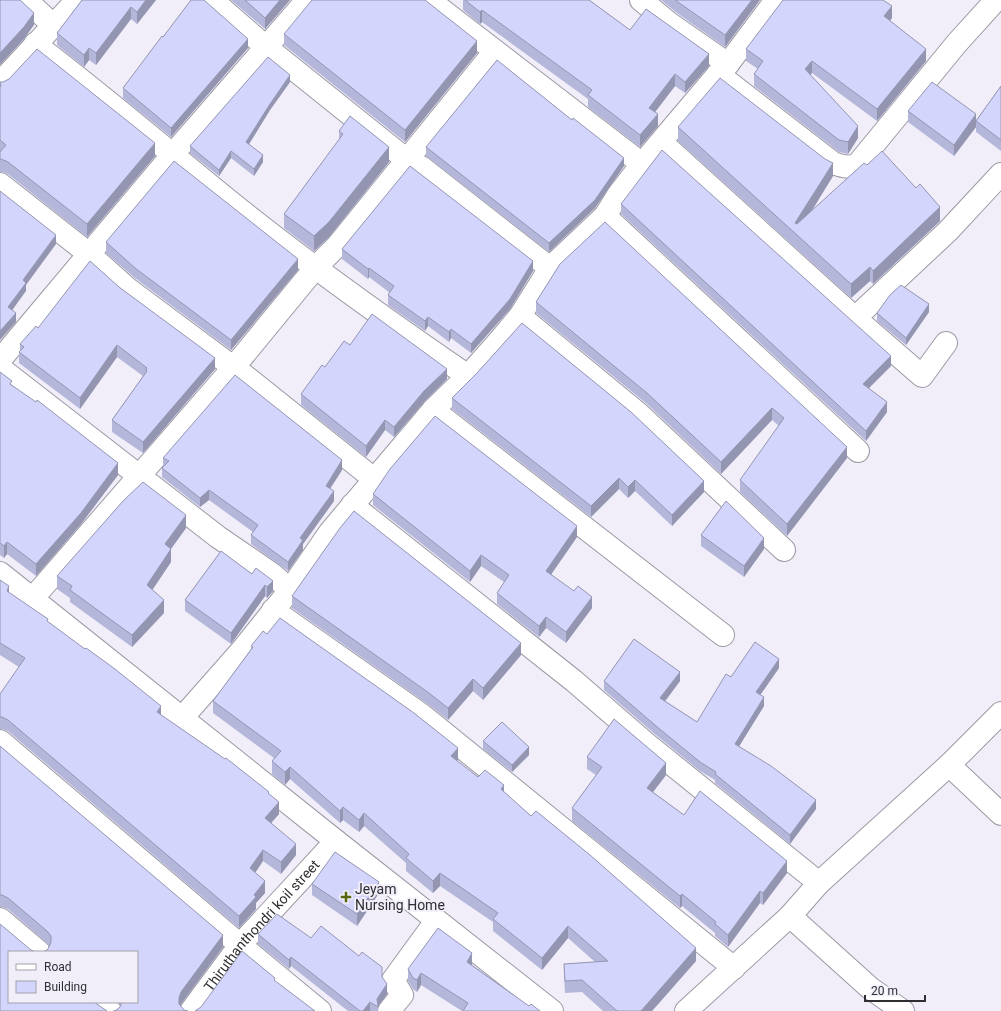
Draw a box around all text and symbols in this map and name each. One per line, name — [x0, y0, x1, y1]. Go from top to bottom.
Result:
street label: Thiruthanthondri koil street — [201, 856, 323, 994]
place label: Jeyam Nursing Home — [355, 881, 445, 913]
marker: Jeyam Nursing Home — [340, 891, 352, 903]
legend — [8, 951, 138, 1003]
text: Road — [44, 960, 72, 974]
scale bar — [865, 977, 925, 1003]
text: Building — [44, 980, 87, 994]
text: 20 m — [871, 984, 898, 998]

